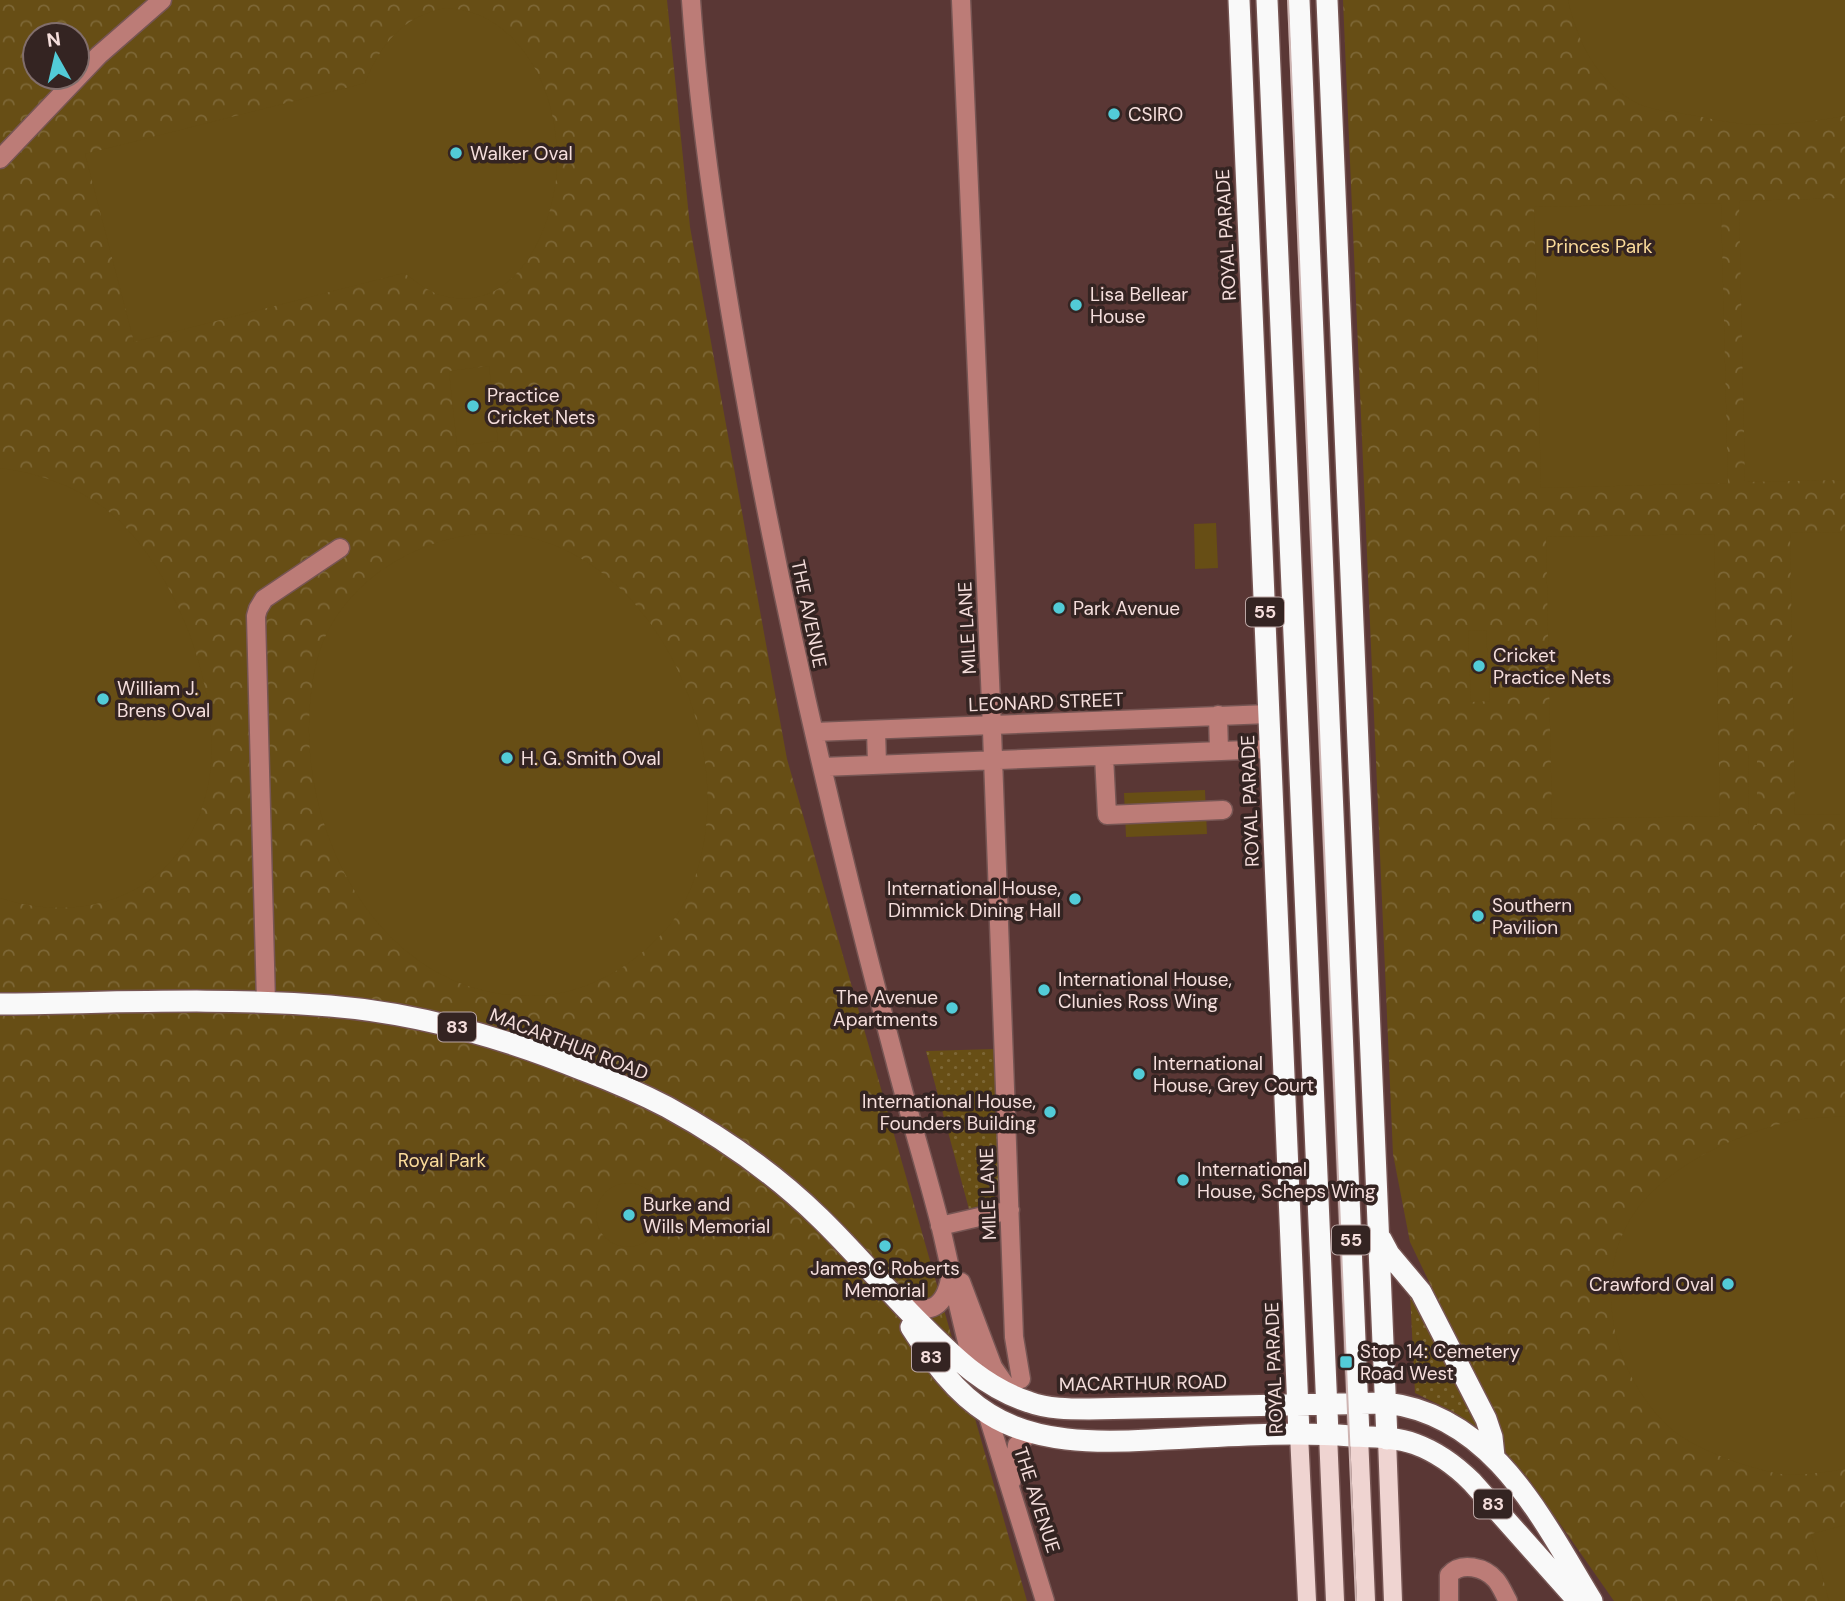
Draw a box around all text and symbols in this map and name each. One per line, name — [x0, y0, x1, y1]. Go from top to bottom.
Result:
north arrow — [21, 21, 91, 91]
text: N — [45, 26, 62, 53]
place label: CSIRO — [1128, 102, 1183, 127]
marker: CSIRO — [1106, 106, 1122, 122]
place label: Walker Oval — [470, 141, 573, 166]
marker: Walker Oval — [448, 145, 464, 161]
street label: ROYAL PARADE — [1210, 168, 1242, 302]
park label: Princes Park — [1545, 234, 1653, 259]
place label: Lisa Bellear House — [1090, 282, 1188, 329]
marker: Lisa Bellear House — [1068, 297, 1084, 313]
place label: Practice Cricket Nets — [487, 383, 596, 430]
marker: Practice Cricket Nets — [465, 398, 481, 414]
street label: THE AVENUE — [785, 558, 833, 670]
street label: MILE LANE — [952, 581, 982, 675]
place label: Park Avenue — [1073, 596, 1180, 621]
road number: 55 — [1246, 598, 1284, 626]
marker: Park Avenue — [1051, 600, 1067, 616]
place label: Cricket Practice Nets — [1493, 643, 1611, 690]
marker: Cricket Practice Nets — [1471, 658, 1487, 674]
place label: William J. Brens Oval — [117, 676, 210, 723]
street label: LEONARD STREET — [968, 687, 1124, 717]
marker: William J. Brens Oval — [95, 691, 111, 707]
street label: ROYAL PARADE — [1235, 735, 1265, 867]
place label: H. G. Smith Oval — [521, 746, 661, 771]
marker: H. G. Smith Oval — [499, 750, 515, 766]
place label: International House, Dimmick Dining Hall — [887, 876, 1061, 923]
marker: International House, Dimmick Dining Hall — [1067, 891, 1083, 907]
place label: Southern Pavilion — [1492, 893, 1572, 940]
marker: Southern Pavilion — [1470, 908, 1486, 924]
place label: International House, Clunies Ross Wing — [1058, 967, 1232, 1014]
marker: International House, Clunies Ross Wing — [1036, 982, 1052, 998]
place label: The Avenue Apartments — [833, 985, 938, 1032]
marker: The Avenue Apartments — [944, 1000, 960, 1016]
street label: MACARTHUR ROAD — [486, 1002, 652, 1086]
road number: 83 — [438, 1012, 476, 1042]
place label: International House, Grey Court — [1153, 1051, 1314, 1098]
marker: International House, Grey Court — [1131, 1066, 1147, 1082]
place label: International House, Founders Building — [862, 1089, 1036, 1136]
marker: International House, Founders Building — [1042, 1104, 1058, 1120]
street label: MILE LANE — [974, 1147, 1002, 1241]
park label: Royal Park — [398, 1148, 487, 1173]
place label: International House, Scheps Wing — [1197, 1157, 1376, 1204]
marker: International House, Scheps Wing — [1175, 1172, 1191, 1188]
place label: Burke and Wills Memorial — [643, 1192, 770, 1239]
marker: Burke and Wills Memorial — [621, 1207, 637, 1223]
road number: 55 — [1332, 1226, 1370, 1254]
marker: James C Roberts Memorial — [877, 1238, 893, 1254]
place label: James C Roberts Memorial — [810, 1256, 960, 1303]
place label: Crawford Oval — [1589, 1272, 1714, 1297]
marker: Crawford Oval — [1720, 1276, 1736, 1292]
street label: ROYAL PARADE — [1259, 1302, 1289, 1434]
place label: Stop 14: Cemetery Road West — [1360, 1339, 1521, 1386]
road number: 83 — [912, 1342, 950, 1372]
marker: Stop 14: Cemetery Road West — [1338, 1354, 1354, 1370]
street label: MACARTHUR ROAD — [1059, 1369, 1227, 1397]
street label: THE AVENUE — [1008, 1444, 1066, 1556]
road number: 83 — [1474, 1490, 1512, 1518]

